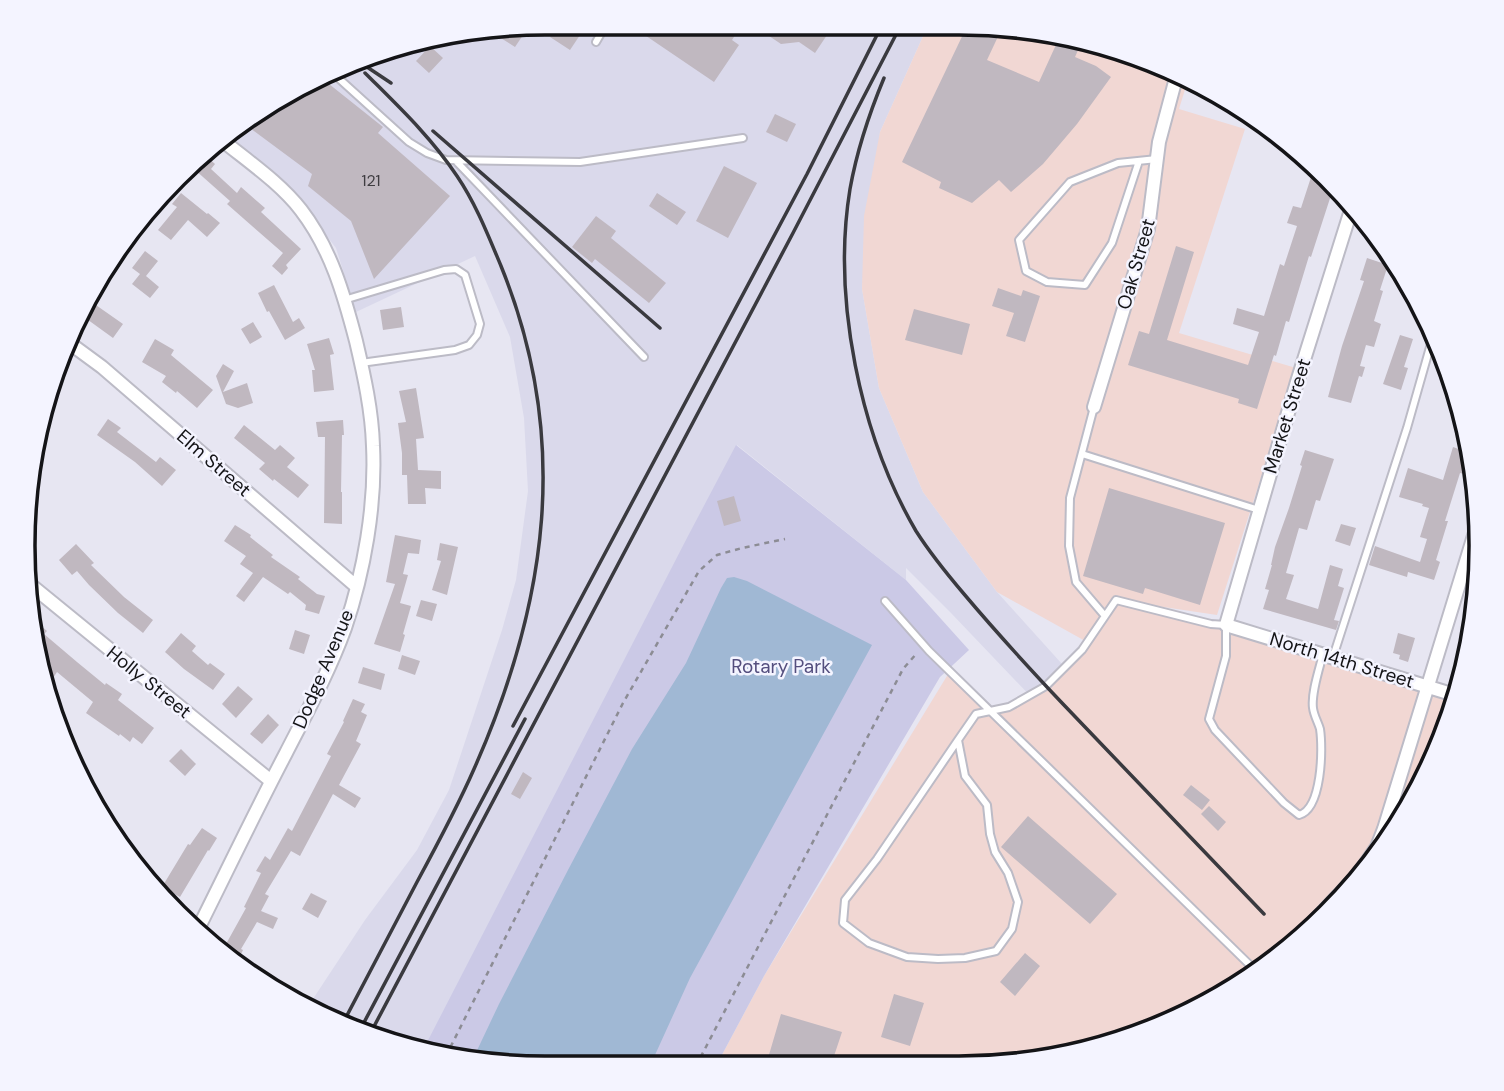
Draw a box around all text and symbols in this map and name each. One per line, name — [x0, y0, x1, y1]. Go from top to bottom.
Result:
house number: 121 — [361, 170, 381, 191]
street label: Oak Street — [1111, 216, 1161, 312]
street label: Market Street — [1258, 355, 1316, 477]
street label: Elm Street — [172, 424, 256, 502]
street label: Dodge Avenue — [287, 606, 359, 732]
street label: North 14th Street — [1267, 626, 1417, 694]
street label: Holly Street — [101, 640, 197, 724]
park label: Rotary Park — [731, 654, 831, 679]

